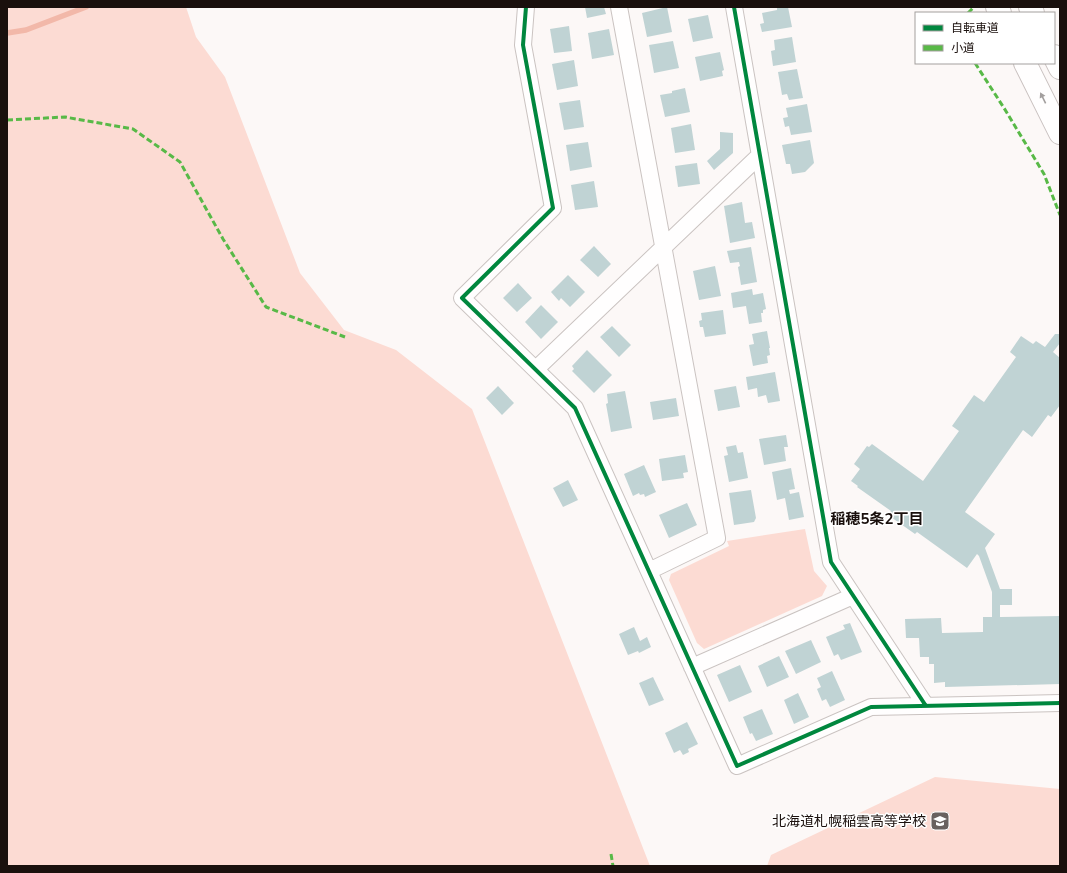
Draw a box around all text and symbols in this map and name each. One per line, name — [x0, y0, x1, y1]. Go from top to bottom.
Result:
legend — [915, 12, 1055, 64]
text: 自転車道 — [951, 20, 999, 36]
text: 小道 — [951, 40, 975, 56]
one-way arrow — [1040, 93, 1046, 104]
district label: 稲穂5条2丁目 — [830, 509, 924, 529]
school or university icon: 北海道札幌稲雲高等学校 — [929, 810, 951, 832]
place label: 北海道札幌稲雲高等学校 — [772, 812, 926, 831]

